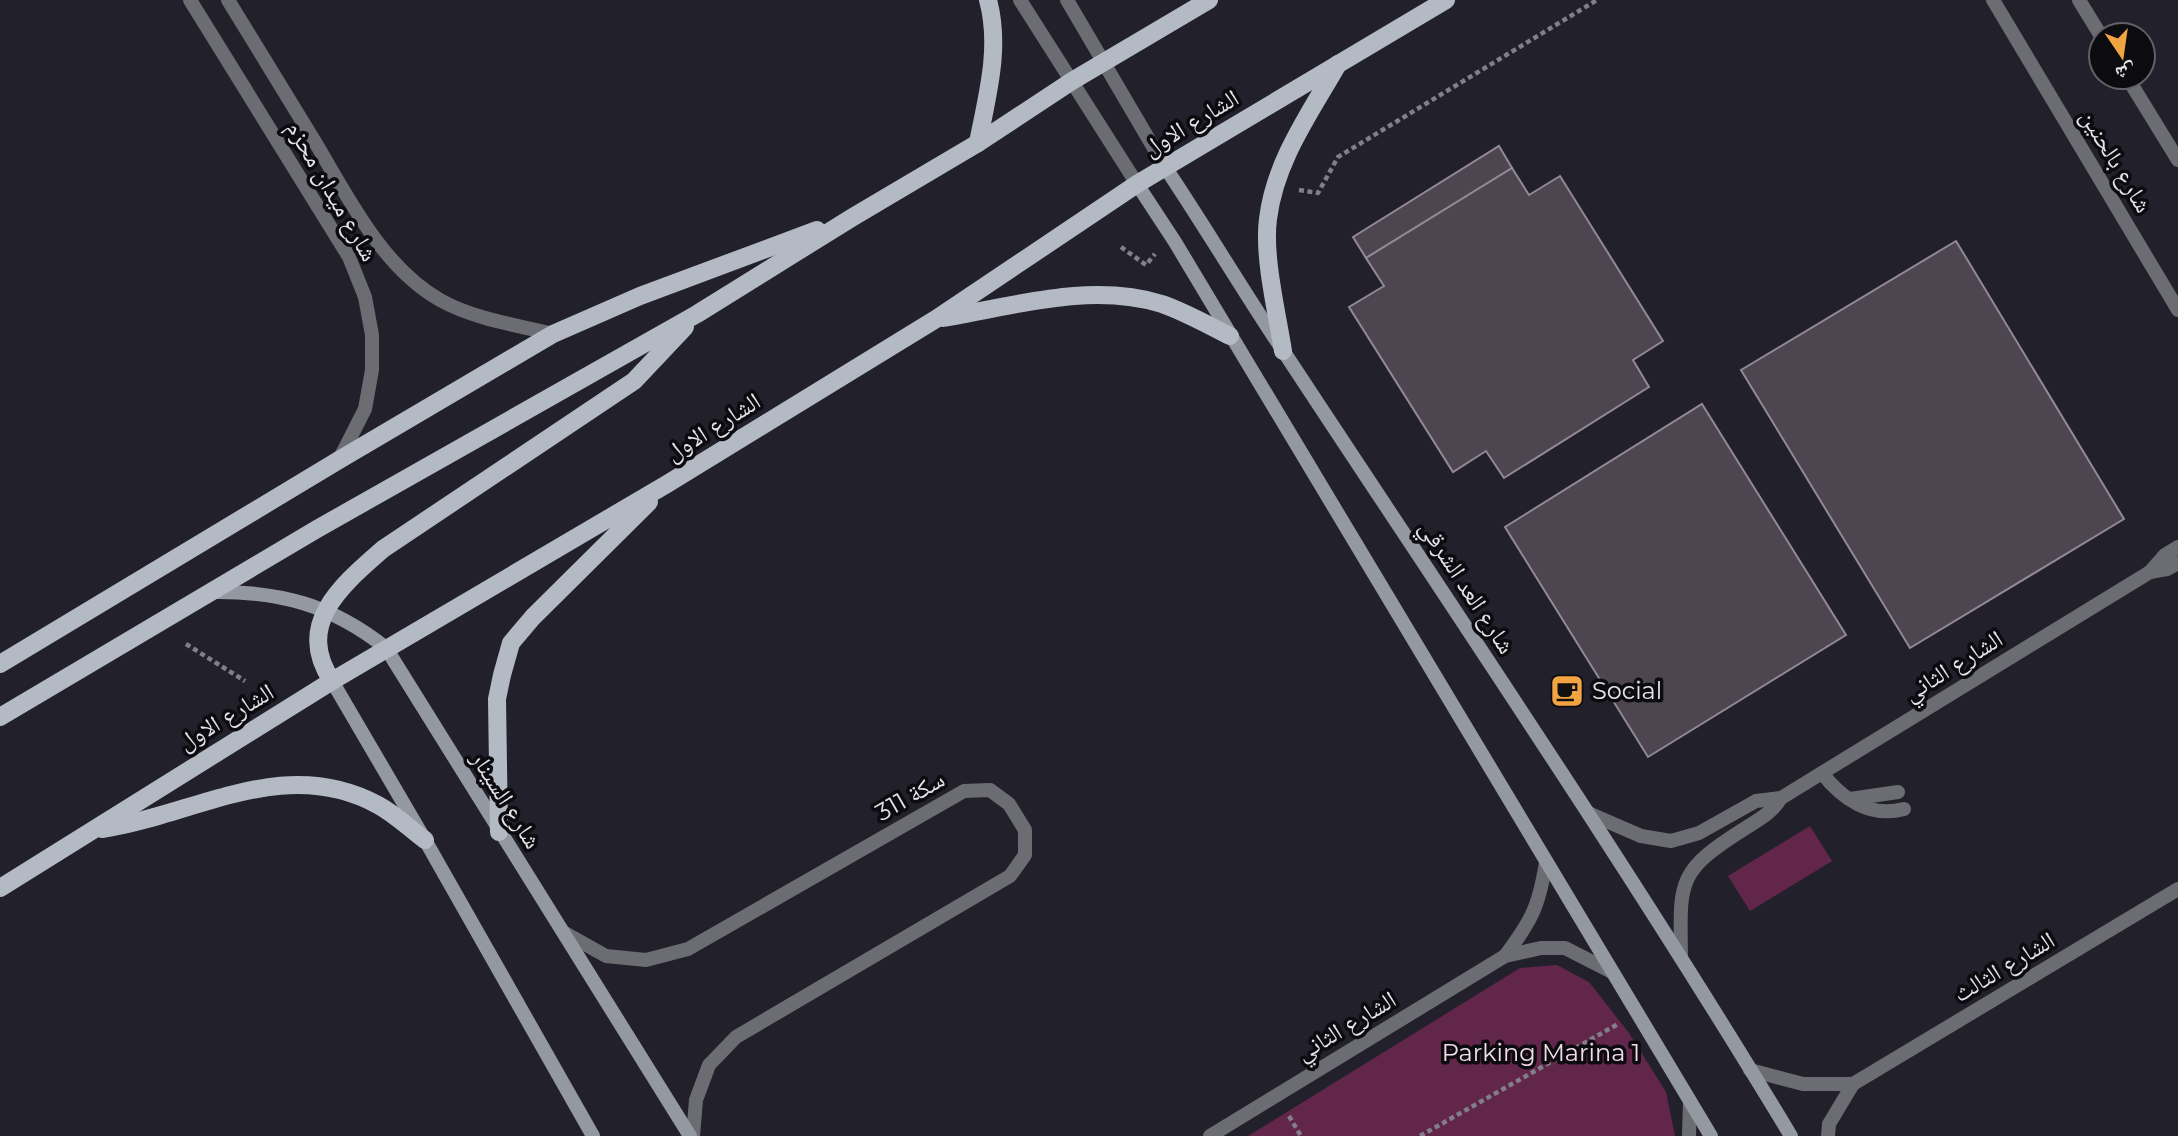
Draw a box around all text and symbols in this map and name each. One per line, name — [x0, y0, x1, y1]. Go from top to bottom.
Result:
north arrow — [2087, 21, 2157, 91]
text: ش — [2113, 59, 2138, 86]
street label: الشارع الاول — [1138, 83, 1244, 163]
street label: شارع بالحنين — [2073, 104, 2159, 218]
street label: شارع ميدان محزم — [279, 115, 384, 267]
street label: الشارع الاول — [660, 386, 766, 468]
street label: شارع العد الشرقي — [1409, 515, 1521, 662]
street label: الشارع الثاني — [1898, 624, 2010, 712]
cafe icon: Social — [1548, 672, 1586, 710]
place label: Social — [1592, 676, 1662, 705]
street label: الشارع الاول — [173, 677, 279, 757]
street label: شارع السينار — [464, 745, 548, 854]
street label: سكة 311 — [870, 764, 949, 827]
street label: الشارع الثالث — [1948, 925, 2060, 1009]
street label: الشارع الثاني — [1291, 984, 1404, 1071]
park label: Parking Marina 1 — [1442, 1038, 1640, 1067]

